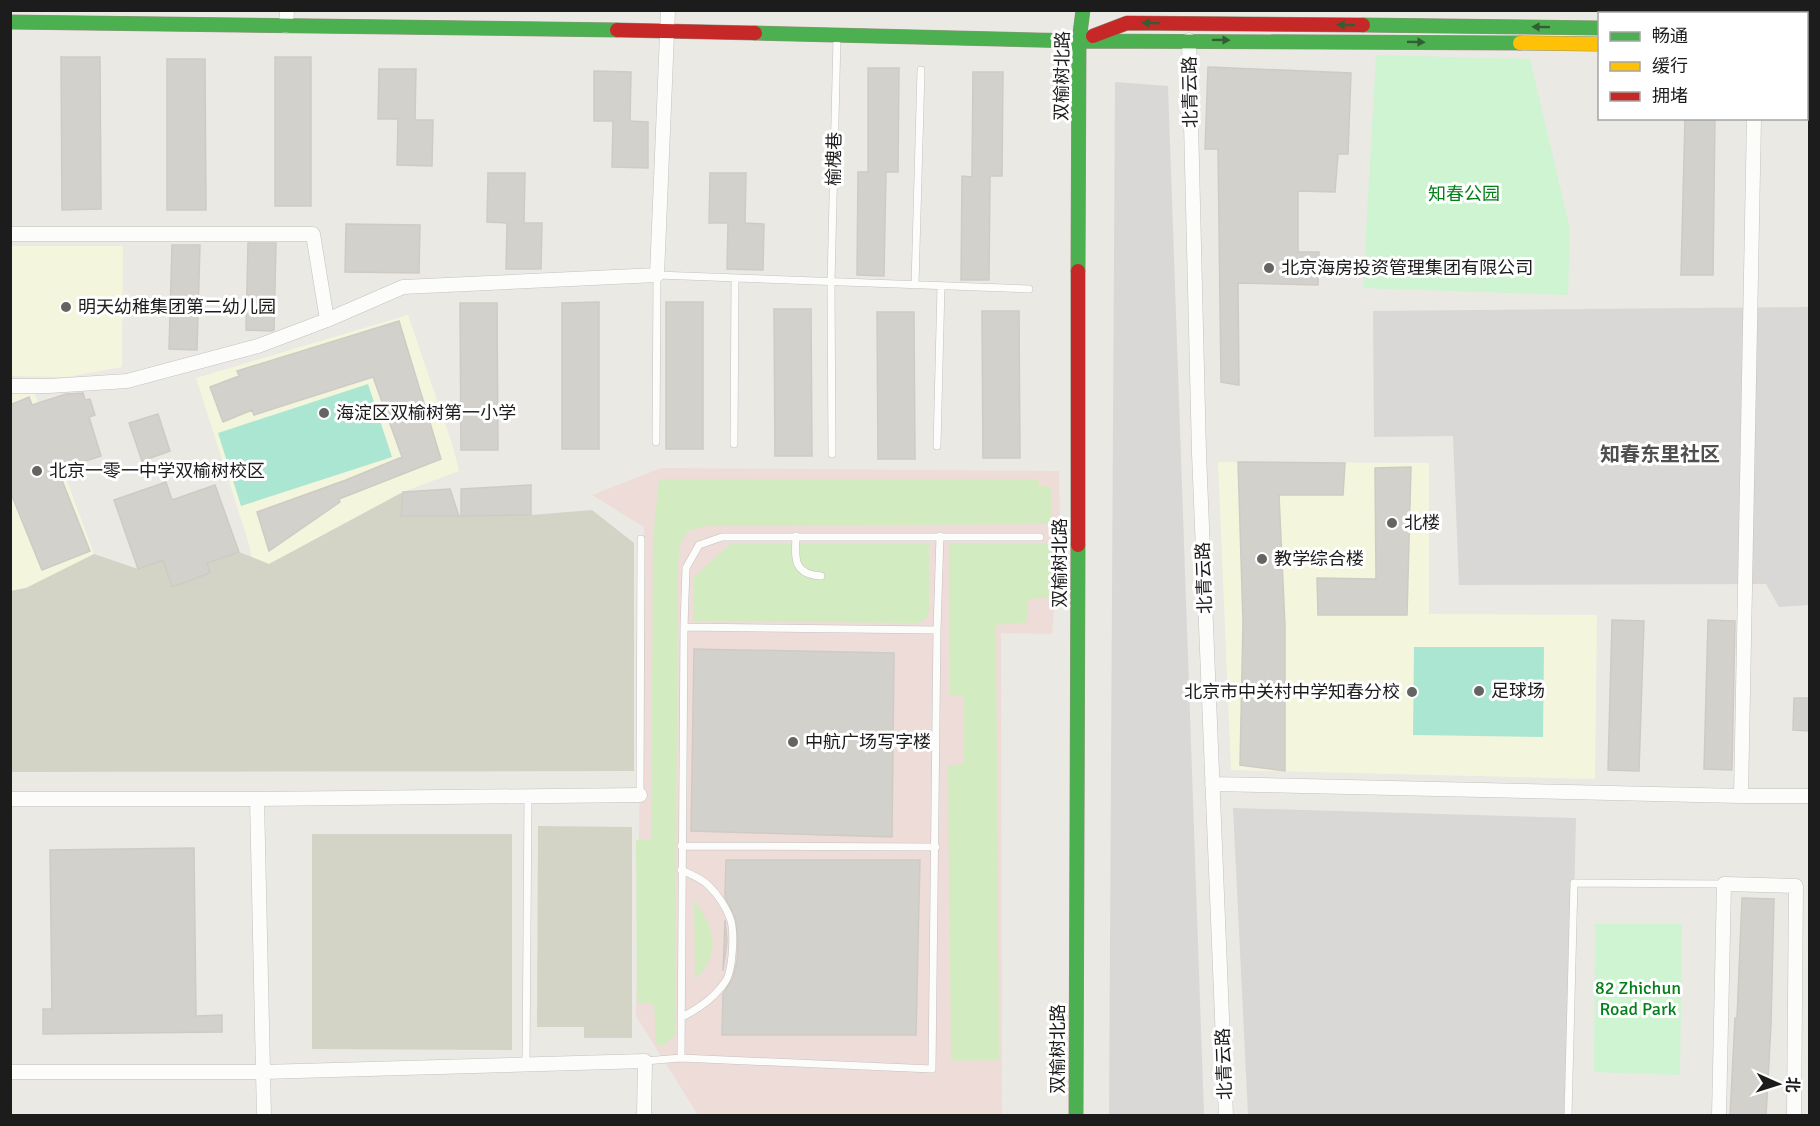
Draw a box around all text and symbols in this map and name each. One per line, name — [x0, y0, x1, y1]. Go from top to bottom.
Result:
legend — [1598, 12, 1808, 120]
one-way arrow — [1142, 18, 1161, 28]
one-way arrow — [1337, 20, 1356, 30]
one-way arrow — [1532, 22, 1551, 32]
text: 畅通 — [1652, 25, 1688, 47]
street label: 双榆树北路 — [1050, 31, 1074, 121]
one-way arrow — [1212, 36, 1231, 45]
one-way arrow — [1407, 37, 1426, 47]
text: 缓行 — [1652, 55, 1688, 77]
street label: 北青云路 — [1178, 56, 1202, 128]
text: 拥堵 — [1652, 85, 1688, 107]
street label: 榆槐巷 — [823, 132, 845, 186]
park label: 知春公园 — [1428, 183, 1500, 205]
place label: 北京海房投资管理集团有限公司 — [1281, 257, 1533, 279]
marker: 北京海房投资管理集团有限公司 — [1262, 261, 1276, 275]
place label: 明天幼稚集团第二幼儿园 — [78, 296, 276, 318]
marker: 明天幼稚集团第二幼儿园 — [59, 300, 73, 314]
place label: 海淀区双榆树第一小学 — [336, 402, 516, 424]
marker: 海淀区双榆树第一小学 — [317, 406, 331, 420]
district label: 知春东里社区 — [1600, 442, 1720, 467]
place label: 北京一零一中学双榆树校区 — [49, 460, 265, 482]
marker: 北京一零一中学双榆树校区 — [30, 464, 44, 478]
place label: 北楼 — [1404, 512, 1440, 534]
marker: 北楼 — [1385, 516, 1399, 530]
street label: 双榆树北路 — [1049, 518, 1071, 608]
street label: 北青云路 — [1192, 542, 1216, 614]
place label: 教学综合楼 — [1274, 548, 1364, 570]
marker: 教学综合楼 — [1255, 552, 1269, 566]
place label: 足球场 — [1491, 680, 1545, 702]
place label: 北京市中关村中学知春分校 — [1184, 681, 1400, 703]
marker: 足球场 — [1472, 684, 1486, 698]
marker: 北京市中关村中学知春分校 — [1405, 685, 1419, 699]
place label: 中航广场写字楼 — [805, 731, 931, 753]
marker: 中航广场写字楼 — [786, 735, 800, 749]
park label: 82 Zhichun Road Park — [1595, 977, 1681, 1020]
street label: 双榆树北路 — [1047, 1004, 1069, 1094]
street label: 北青云路 — [1212, 1028, 1236, 1100]
north arrow — [1748, 1054, 1808, 1114]
text: 北 — [1782, 1076, 1802, 1093]

